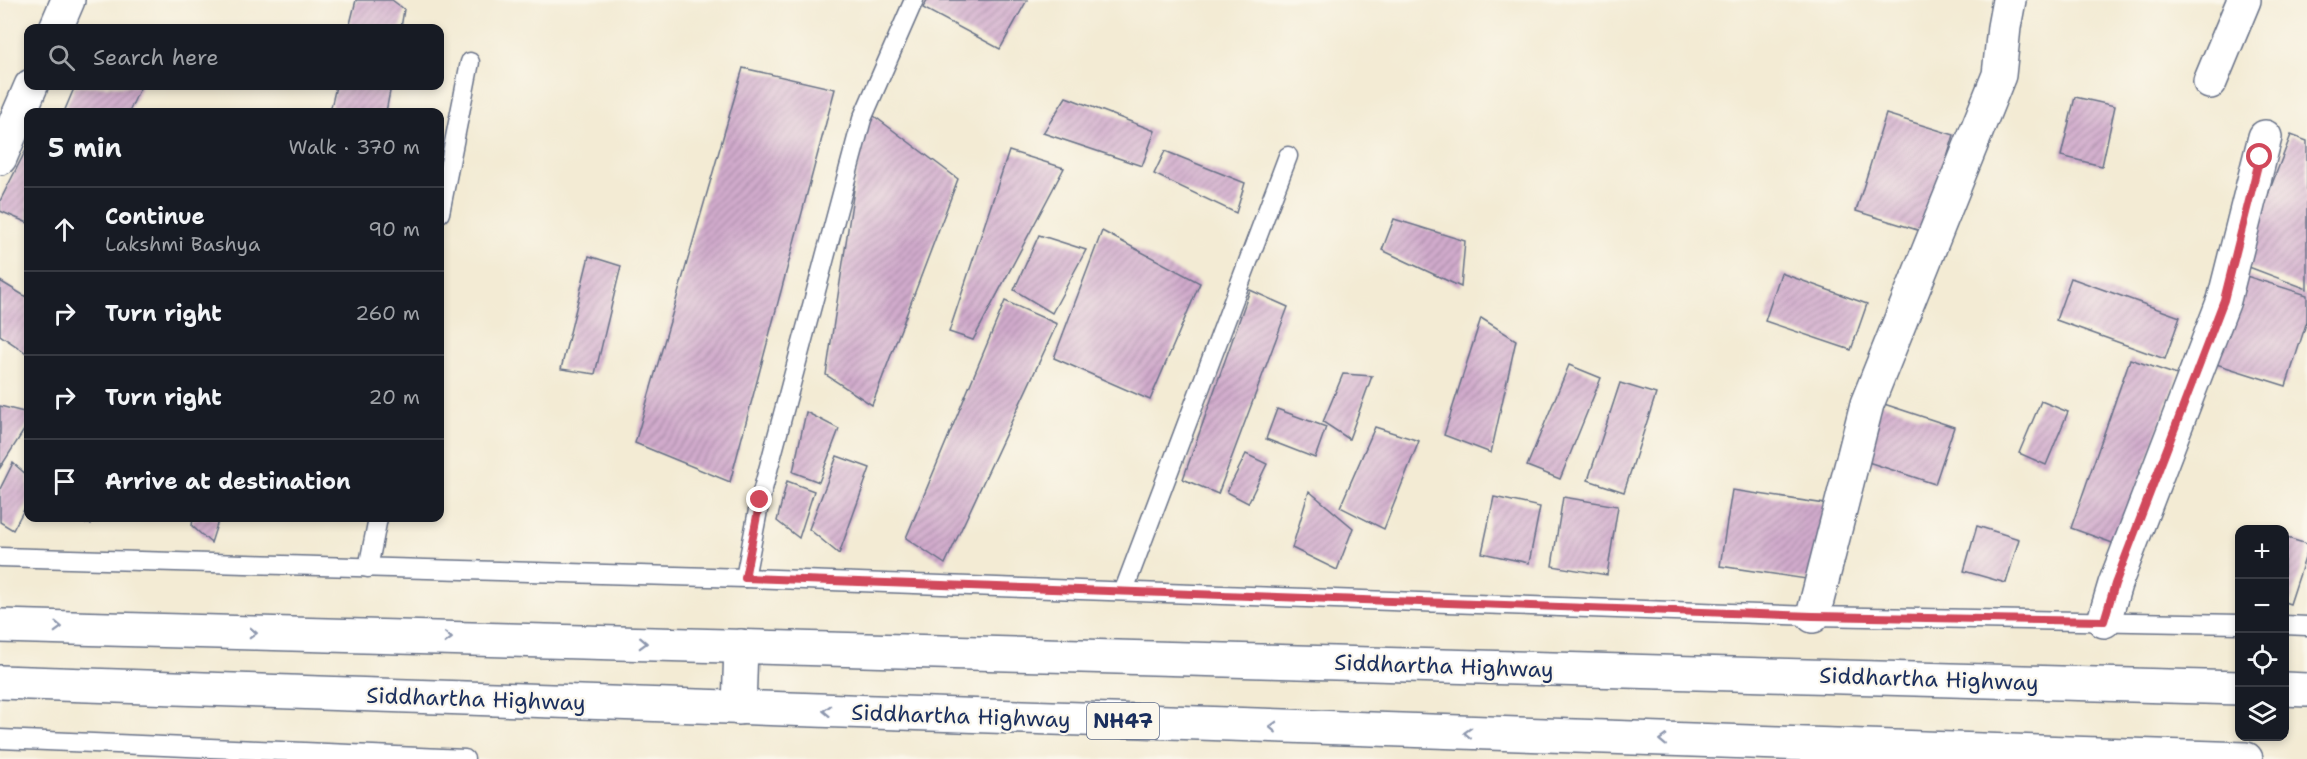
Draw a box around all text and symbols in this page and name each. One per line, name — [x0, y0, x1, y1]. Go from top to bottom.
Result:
search box — [24, 24, 444, 90]
icon: search — [45, 41, 78, 74]
text: Search here — [93, 43, 219, 72]
text: 5 min — [48, 130, 122, 165]
text: Walk · 370 m — [289, 134, 420, 160]
route start — [2246, 143, 2272, 169]
text: Continue — [105, 202, 205, 231]
icon: ahead — [48, 213, 81, 246]
text: 90 m — [368, 216, 420, 242]
text: Lakshmi Bashya — [105, 231, 260, 257]
icon: right — [48, 297, 81, 330]
text: Turn right — [105, 299, 222, 328]
text: 260 m — [355, 300, 420, 326]
icon: right — [48, 381, 81, 414]
text: Turn right — [105, 383, 222, 412]
text: 20 m — [369, 384, 420, 410]
icon: arrive — [48, 465, 81, 498]
text: Arrive at destination — [105, 467, 351, 496]
route end — [746, 486, 772, 512]
map controls — [2235, 525, 2289, 741]
button: + — [2235, 525, 2289, 579]
button: − — [2235, 579, 2289, 633]
one-way arrow — [54, 621, 63, 633]
one-way arrow — [249, 626, 258, 639]
one-way arrow — [444, 632, 453, 644]
button: locate — [2235, 633, 2289, 687]
one-way arrow — [639, 637, 648, 650]
street label: Siddhartha Highway — [1334, 648, 1554, 684]
street label: Siddhartha Highway — [1819, 661, 2039, 697]
street label: Siddhartha Highway — [366, 681, 586, 717]
button: layers — [2235, 687, 2289, 741]
street label: Siddhartha Highway — [851, 698, 1071, 734]
road number: NH47 — [1087, 703, 1159, 739]
one-way arrow — [822, 705, 831, 717]
one-way arrow — [1269, 720, 1278, 733]
one-way arrow — [1464, 727, 1473, 740]
one-way arrow — [1659, 734, 1668, 747]

